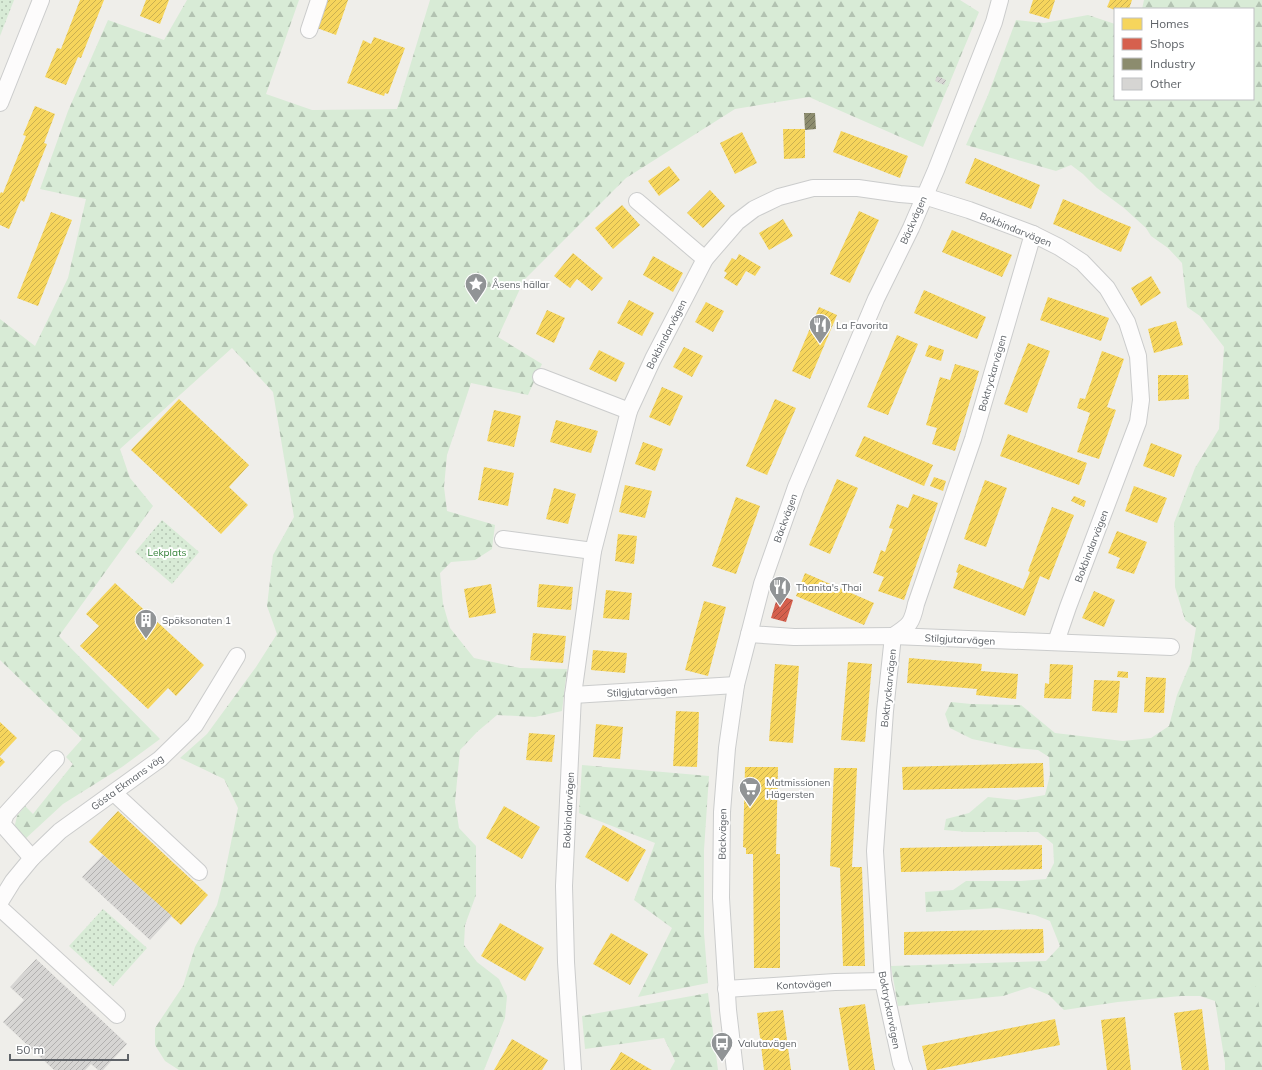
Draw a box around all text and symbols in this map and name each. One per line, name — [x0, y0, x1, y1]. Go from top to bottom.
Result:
legend — [1114, 8, 1254, 100]
text: Homes — [1150, 16, 1189, 31]
text: Shops — [1150, 36, 1185, 51]
text: Industry — [1150, 56, 1196, 71]
text: Other — [1150, 76, 1182, 91]
street label: Bäckvägen — [897, 194, 930, 246]
street label: Bokbindarvägen — [978, 209, 1054, 250]
place icon: Åsens hällar — [463, 271, 489, 304]
place label: Åsens hällar — [492, 278, 550, 291]
street label: Bokbindarvägen — [643, 297, 690, 371]
restaurant icon: La Favorita — [807, 312, 833, 345]
place label: La Favorita — [836, 319, 888, 332]
street label: Boktryckarvägen — [975, 333, 1010, 413]
street label: Bäckvägen — [771, 492, 800, 545]
street label: Bokbindarvägen — [1072, 508, 1111, 584]
park label: Lekplats — [148, 546, 186, 559]
restaurant icon: Thanita's Thai — [767, 574, 793, 607]
place label: Thanita's Thai — [796, 581, 862, 594]
building icon: Spöksonaten 1 — [133, 607, 159, 640]
place label: Spöksonaten 1 — [162, 614, 231, 627]
street label: Stilgjutarvägen — [924, 631, 996, 648]
street label: Boktryckarvägen — [878, 648, 899, 728]
street label: Stilgjutarvägen — [606, 683, 678, 700]
street label: Gösta Ekmans väg — [88, 752, 166, 813]
street label: Bokbindarvägen — [560, 771, 577, 849]
supermarket icon: Matmissionen Hägersten — [737, 775, 763, 808]
place label: Matmissionen Hägersten — [766, 776, 831, 801]
street label: Bäckvägen — [716, 808, 729, 860]
street label: Boktryckarvägen — [876, 970, 903, 1050]
street label: Kontovägen — [776, 977, 832, 992]
bus stop icon: Valutavägen — [709, 1030, 735, 1063]
scale bar — [10, 1036, 128, 1062]
place label: Valutavägen — [738, 1037, 797, 1050]
text: 50 m — [16, 1042, 44, 1057]

